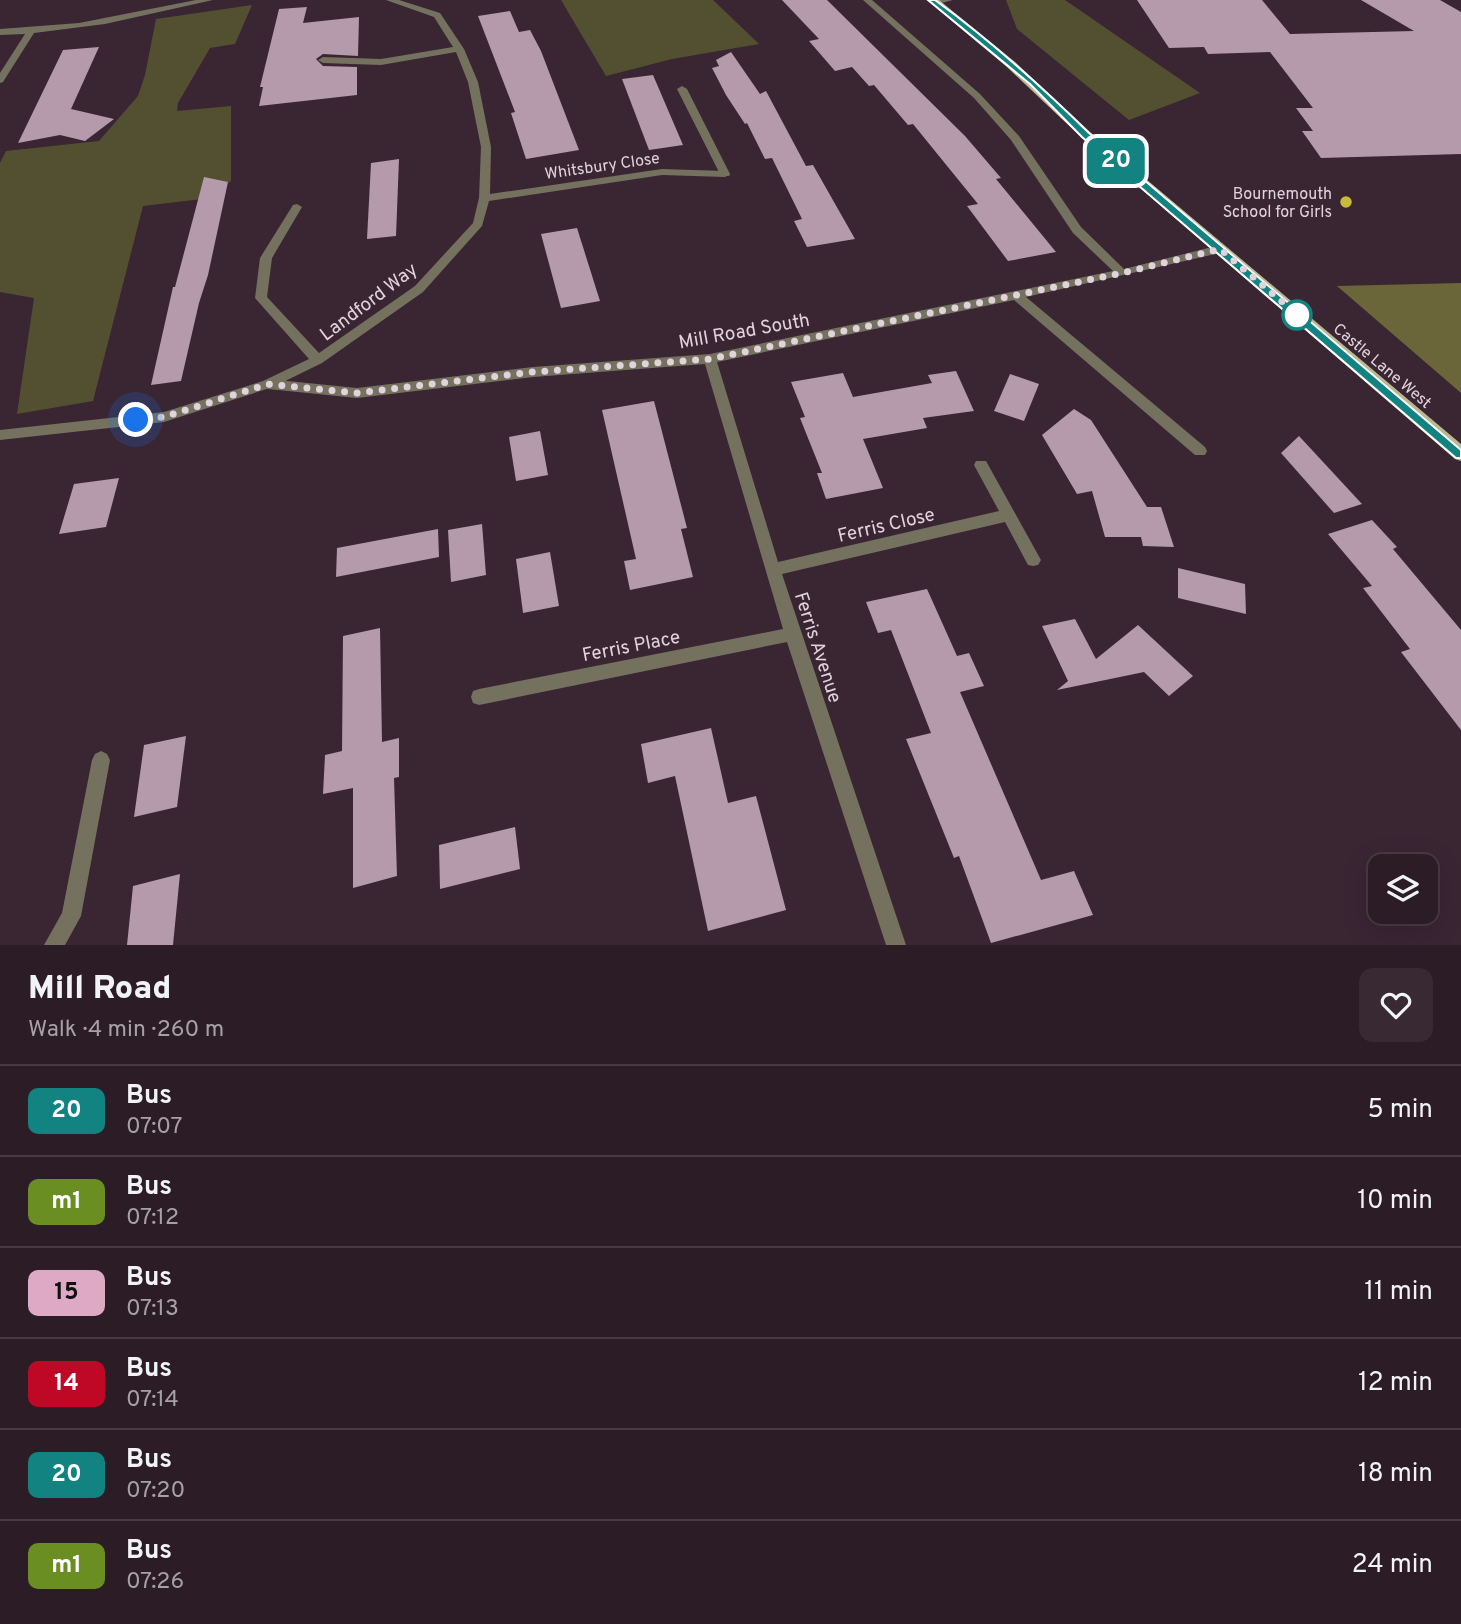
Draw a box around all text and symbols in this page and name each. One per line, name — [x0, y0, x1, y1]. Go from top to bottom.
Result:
line badge: 20 — [1084, 138, 1148, 184]
text: 20 — [1101, 146, 1131, 176]
street label: Whitsbury Close — [544, 149, 661, 185]
place label: Bournemouth School for Girls — [1223, 185, 1332, 223]
marker: Bournemouth School for Girls — [1338, 194, 1354, 210]
street label: Landford Way — [316, 258, 423, 347]
unlabelled marker — [1282, 300, 1312, 330]
street label: Mill Road South — [677, 309, 812, 355]
street label: Castle Lane West — [1328, 320, 1435, 413]
your location — [118, 402, 153, 437]
street label: Ferris Close — [836, 503, 937, 549]
street label: Ferris Avenue — [788, 589, 846, 706]
street label: Ferris Place — [580, 626, 682, 668]
map controls — [1368, 854, 1438, 924]
button: layers — [1368, 854, 1438, 924]
button: heart — [1359, 968, 1433, 1042]
text: Mill Road — [28, 969, 171, 1011]
text: Walk · 4 min · 260 m — [28, 1016, 224, 1045]
text: Bus — [126, 1080, 172, 1113]
text: 5 min — [1367, 1094, 1433, 1127]
text: 20 — [51, 1096, 82, 1126]
text: 07:07 — [126, 1113, 182, 1142]
text: Bus — [126, 1171, 172, 1204]
text: 10 min — [1357, 1185, 1433, 1218]
text: m1 — [51, 1187, 82, 1217]
text: 07:12 — [126, 1204, 179, 1233]
text: Bus — [126, 1262, 172, 1295]
text: 11 min — [1364, 1276, 1433, 1309]
text: 15 — [54, 1278, 79, 1308]
text: 07:13 — [126, 1295, 179, 1324]
text: Bus — [126, 1353, 172, 1386]
text: 12 min — [1358, 1367, 1433, 1400]
text: 14 — [54, 1369, 79, 1399]
text: 07:14 — [126, 1386, 179, 1415]
text: Bus — [126, 1444, 172, 1477]
text: 18 min — [1358, 1458, 1433, 1491]
text: 20 — [51, 1460, 82, 1490]
text: 07:20 — [126, 1477, 185, 1506]
text: Bus — [126, 1535, 172, 1568]
text: 24 min — [1352, 1549, 1433, 1582]
text: m1 — [51, 1551, 82, 1581]
text: 07:26 — [126, 1568, 184, 1597]

